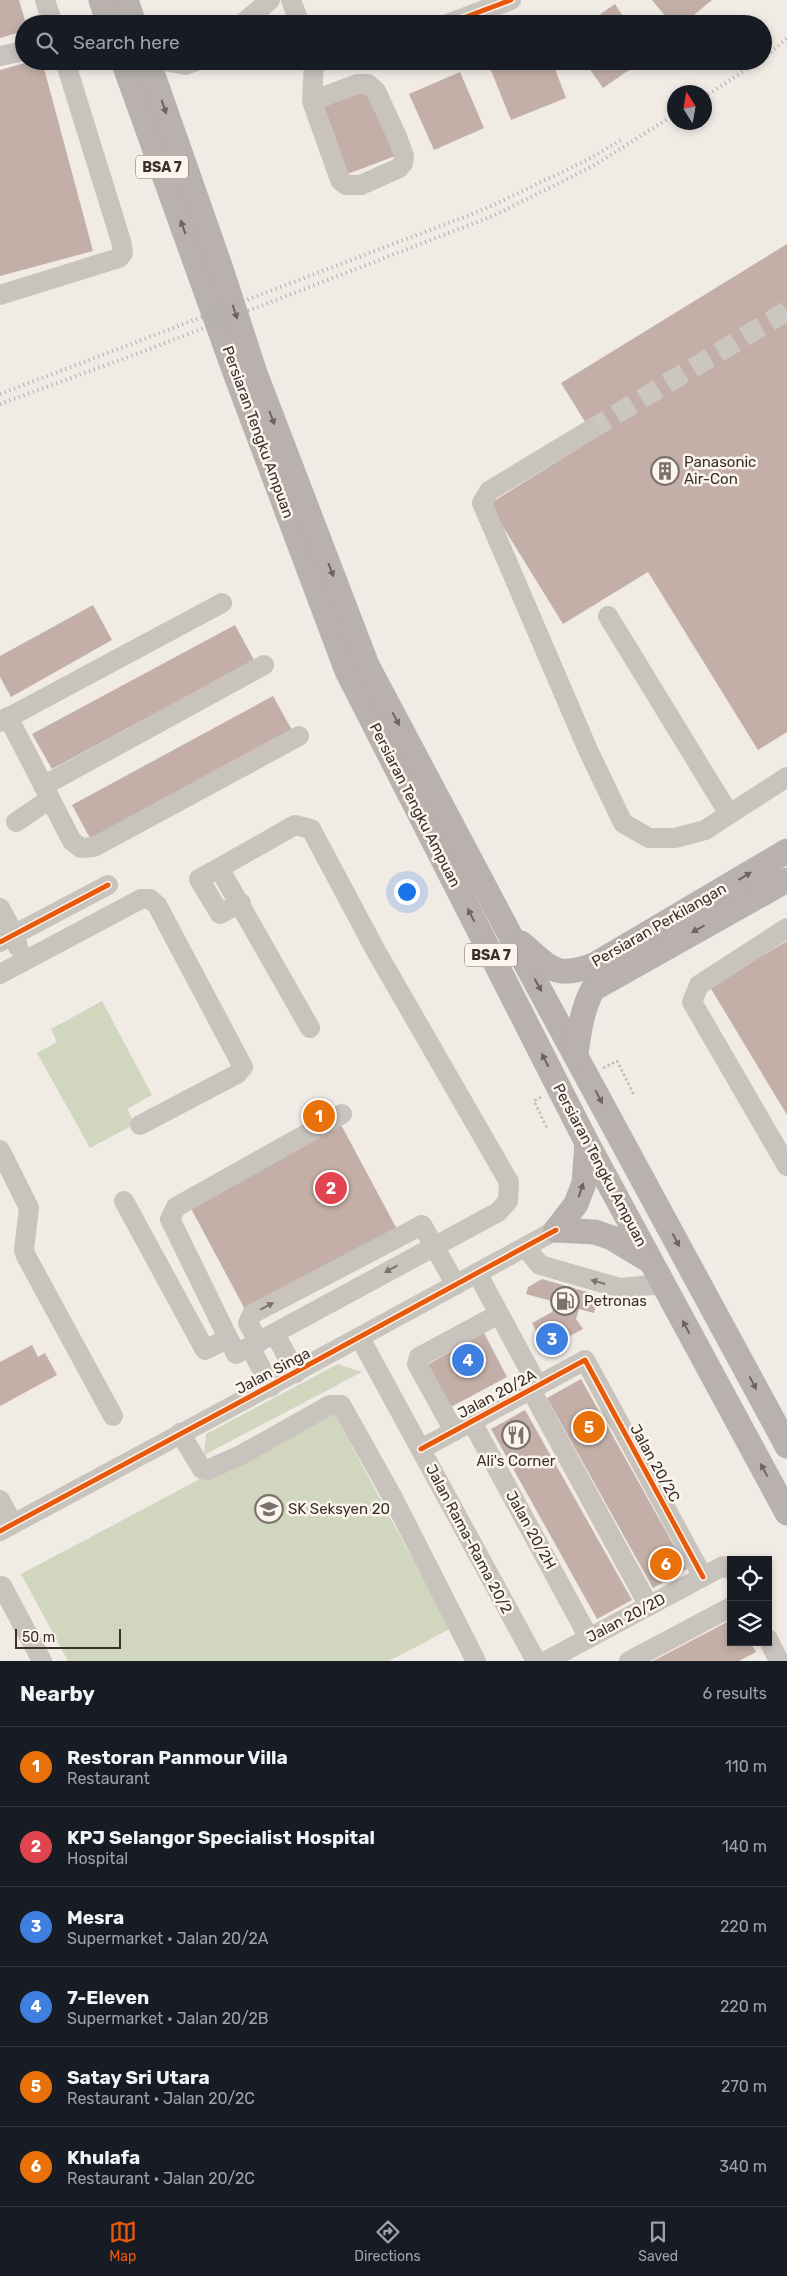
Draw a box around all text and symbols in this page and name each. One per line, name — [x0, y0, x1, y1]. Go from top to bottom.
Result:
search box — [15, 15, 772, 70]
icon: search — [33, 29, 61, 57]
text: Search here — [73, 31, 180, 54]
north arrow — [667, 85, 712, 130]
one-way arrow — [160, 100, 168, 115]
road number: BSA 7 — [136, 156, 188, 178]
one-way arrow — [179, 219, 186, 234]
one-way arrow — [231, 305, 239, 320]
street label: Persiaran Tengku Ampuan — [218, 343, 298, 521]
one-way arrow — [269, 411, 277, 425]
place label: Panasonic Air-Con — [684, 453, 756, 488]
building icon: Panasonic Air-Con — [650, 456, 680, 486]
one-way arrow — [327, 563, 335, 578]
one-way arrow — [392, 711, 400, 726]
street label: Persiaran Tengku Ampuan — [366, 720, 464, 890]
one-way arrow — [738, 871, 751, 880]
your location — [394, 879, 420, 905]
street label: Persiaran Perkilangan — [589, 879, 729, 971]
one-way arrow — [467, 908, 475, 922]
one-way arrow — [691, 925, 706, 933]
road number: BSA 7 — [465, 944, 517, 966]
one-way arrow — [534, 978, 542, 993]
one-way arrow — [541, 1053, 549, 1067]
street label: Persiaran Tengku Ampuan — [549, 1080, 651, 1250]
one-way arrow — [595, 1090, 603, 1105]
pin: 1 — [303, 1097, 335, 1135]
pin: 2 — [315, 1169, 347, 1207]
one-way arrow — [577, 1182, 585, 1197]
one-way arrow — [672, 1233, 680, 1248]
one-way arrow — [384, 1265, 399, 1273]
one-way arrow — [590, 1278, 605, 1286]
fuel station icon: Petronas — [550, 1286, 580, 1316]
place label: Petronas — [584, 1292, 647, 1310]
one-way arrow — [260, 1302, 274, 1310]
pin: 3 — [536, 1320, 568, 1358]
one-way arrow — [682, 1321, 691, 1334]
pin: 4 — [452, 1341, 484, 1379]
street label: Jalan Singa — [233, 1344, 313, 1398]
street label: Jalan 20/2A — [455, 1366, 539, 1422]
one-way arrow — [749, 1376, 757, 1391]
pin: 5 — [573, 1408, 605, 1446]
restaurant icon: Ali's Corner — [501, 1420, 531, 1450]
street label: Jalan 20/2C — [626, 1421, 684, 1505]
place label: Ali's Corner — [476, 1452, 556, 1470]
street label: Jalan Rama-Rama 20/2 — [422, 1461, 516, 1617]
one-way arrow — [760, 1463, 768, 1477]
street label: Jalan 20/2H — [502, 1488, 560, 1572]
school or university icon: SK Seksyen 20 — [254, 1494, 284, 1524]
place label: SK Seksyen 20 — [288, 1500, 390, 1518]
pin: 6 — [650, 1545, 682, 1583]
map controls — [727, 1556, 772, 1646]
button: locate — [727, 1556, 772, 1601]
street label: Jalan 20/2D — [584, 1590, 668, 1646]
button: layers — [727, 1601, 772, 1646]
scale bar — [15, 1626, 121, 1649]
text: 50 m — [22, 1629, 55, 1646]
text: Nearby — [20, 1681, 95, 1706]
text: 6 results — [702, 1684, 767, 1703]
text: Restoran Panmour Villa — [67, 1746, 288, 1769]
text: 1 — [32, 1757, 40, 1776]
text: 110 m — [725, 1757, 767, 1776]
text: Restaurant — [67, 1769, 150, 1788]
text: KPJ Selangor Specialist Hospital — [67, 1826, 375, 1849]
text: 2 — [31, 1837, 41, 1856]
text: 140 m — [722, 1837, 767, 1856]
text: Hospital — [67, 1849, 128, 1868]
text: Mesra — [67, 1906, 124, 1929]
text: 3 — [31, 1917, 41, 1936]
text: 220 m — [720, 1917, 767, 1936]
text: Supermarket · Jalan 20/2A — [67, 1929, 269, 1948]
text: 7-Eleven — [67, 1986, 149, 2009]
text: 4 — [31, 1997, 41, 2016]
text: 220 m — [720, 1997, 767, 2016]
text: Supermarket · Jalan 20/2B — [67, 2009, 269, 2028]
text: Satay Sri Utara — [67, 2066, 210, 2089]
text: 5 — [31, 2077, 41, 2096]
text: 270 m — [721, 2077, 767, 2096]
text: Restaurant · Jalan 20/2C — [67, 2089, 255, 2108]
text: Khulafa — [67, 2146, 140, 2169]
text: 6 — [31, 2157, 41, 2176]
text: 340 m — [719, 2157, 767, 2176]
text: Restaurant · Jalan 20/2C — [67, 2169, 255, 2188]
tab: Map — [109, 2218, 137, 2265]
tab: Directions — [354, 2218, 421, 2265]
tab: Saved — [638, 2218, 678, 2265]

